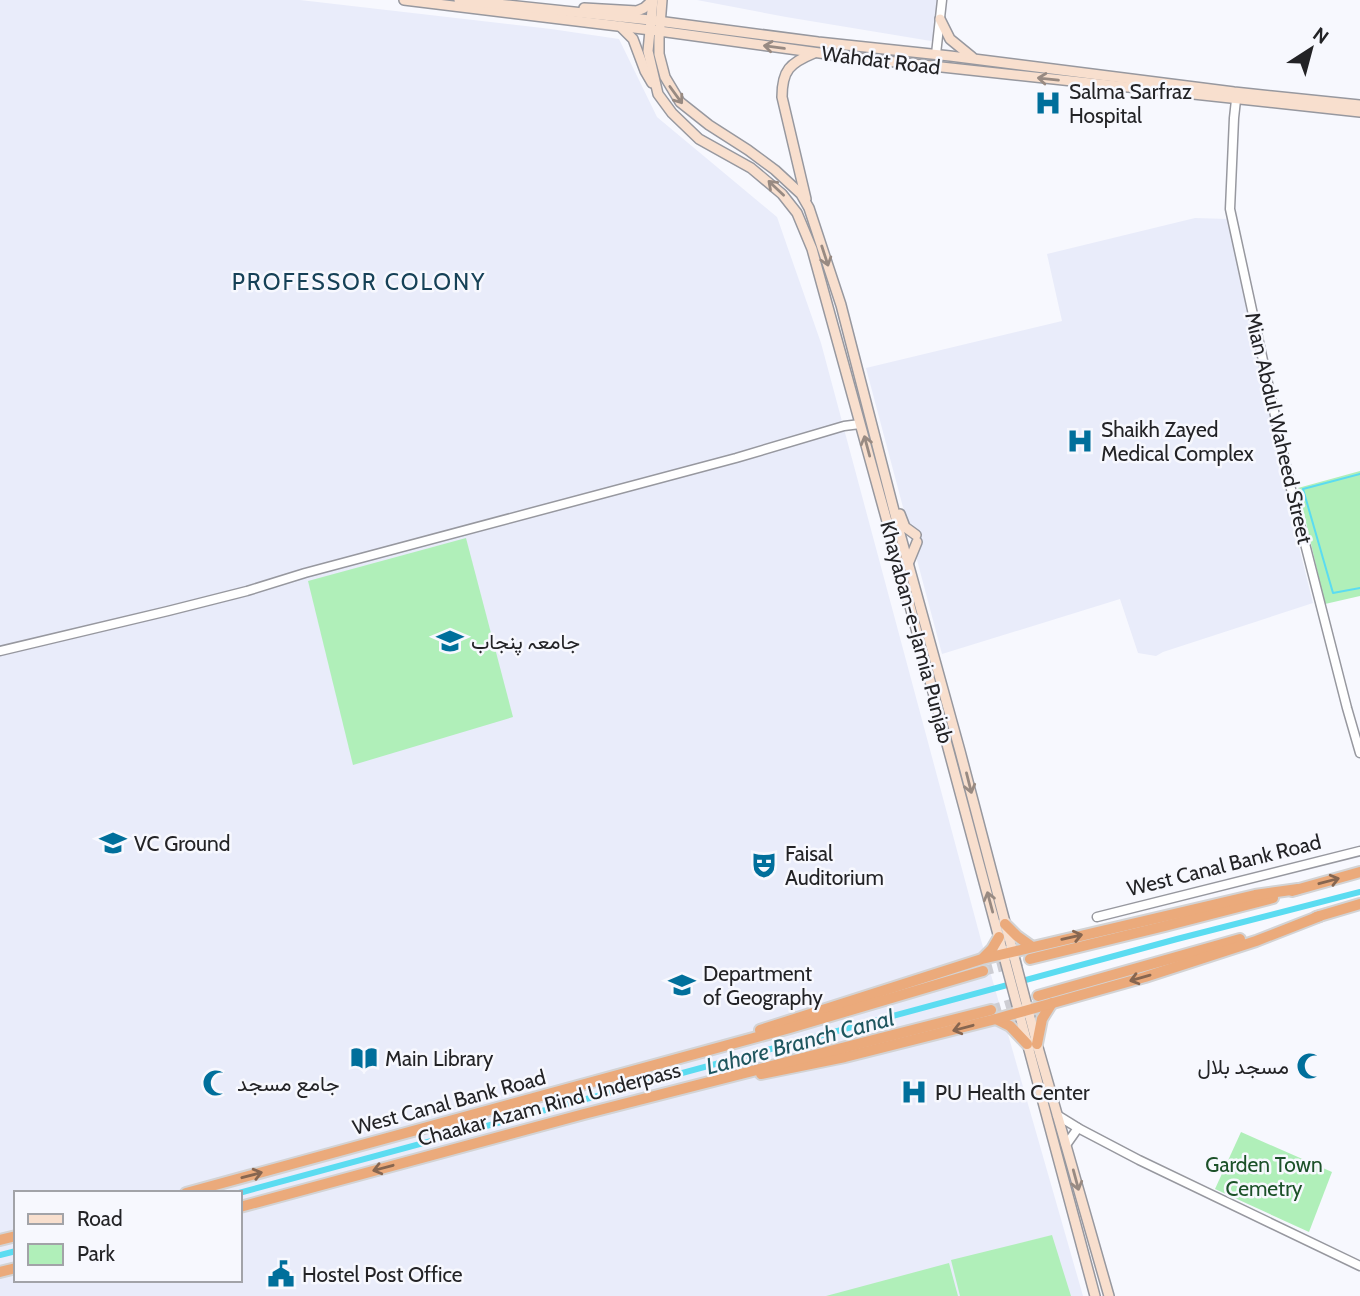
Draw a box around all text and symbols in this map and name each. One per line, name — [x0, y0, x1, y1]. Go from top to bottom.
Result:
north arrow — [1276, 14, 1346, 84]
text: N — [1309, 22, 1333, 49]
one-way arrow — [763, 40, 786, 53]
street label: Wahdat Road — [820, 40, 942, 80]
one-way arrow — [1038, 73, 1060, 86]
place label: Salma Sarfraz Hospital — [1069, 79, 1192, 128]
one-way arrow — [669, 85, 684, 104]
hospital icon: Salma Sarfraz Hospital — [1033, 88, 1063, 118]
one-way arrow — [768, 180, 785, 197]
one-way arrow — [820, 245, 832, 267]
district label: PROFESSOR COLONY — [232, 268, 486, 296]
street label: Mian Abdul Waheed Street — [1240, 310, 1318, 546]
place label: Shaikh Zayed Medical Complex — [1101, 417, 1254, 466]
hospital icon: Shaikh Zayed Medical Complex — [1065, 426, 1095, 456]
one-way arrow — [859, 435, 872, 457]
street label: Khayaban-e-Jamia Punjab — [874, 518, 959, 746]
school or university icon: جامعہ پنجاب — [435, 626, 465, 656]
place label: جامعہ پنجاب — [471, 629, 580, 656]
one-way arrow — [963, 771, 976, 794]
school or university icon: VC Ground — [98, 828, 128, 858]
street label: West Canal Bank Road — [1124, 829, 1324, 901]
place label: VC Ground — [134, 831, 231, 856]
place label: Faisal Auditorium — [785, 841, 884, 890]
theatre icon: Faisal Auditorium — [749, 850, 779, 880]
one-way arrow — [1317, 874, 1340, 887]
one-way arrow — [982, 891, 995, 913]
one-way arrow — [1060, 930, 1083, 943]
place label: Department of Geography — [703, 961, 823, 1010]
school or university icon: Department of Geography — [667, 970, 697, 1000]
one-way arrow — [1129, 972, 1152, 985]
water label: Lahore Branch Canal — [703, 1003, 898, 1081]
one-way arrow — [952, 1022, 975, 1035]
library icon: Main Library — [349, 1043, 379, 1073]
place label: Main Library — [385, 1046, 494, 1071]
mosque icon: مسجد بلال — [1295, 1051, 1325, 1081]
place label: مسجد بلال — [1198, 1054, 1289, 1079]
street label: Chaakar Azam Rind Underpass — [415, 1057, 683, 1151]
street label: West Canal Bank Road — [350, 1064, 548, 1140]
mosque icon: جامع مسجد — [201, 1068, 231, 1098]
place label: جامع مسجد — [237, 1071, 340, 1098]
hospital icon: PU Health Center — [899, 1077, 929, 1107]
place label: PU Health Center — [935, 1080, 1090, 1105]
park label: Garden Town Cemetry — [1205, 1152, 1323, 1201]
one-way arrow — [373, 1162, 395, 1175]
one-way arrow — [240, 1168, 263, 1181]
one-way arrow — [1070, 1168, 1083, 1191]
legend — [14, 1191, 242, 1282]
text: Road — [77, 1206, 123, 1231]
text: Park — [77, 1241, 115, 1266]
public building icon: Hostel Post Office — [266, 1259, 296, 1289]
place label: Hostel Post Office — [302, 1262, 463, 1287]

